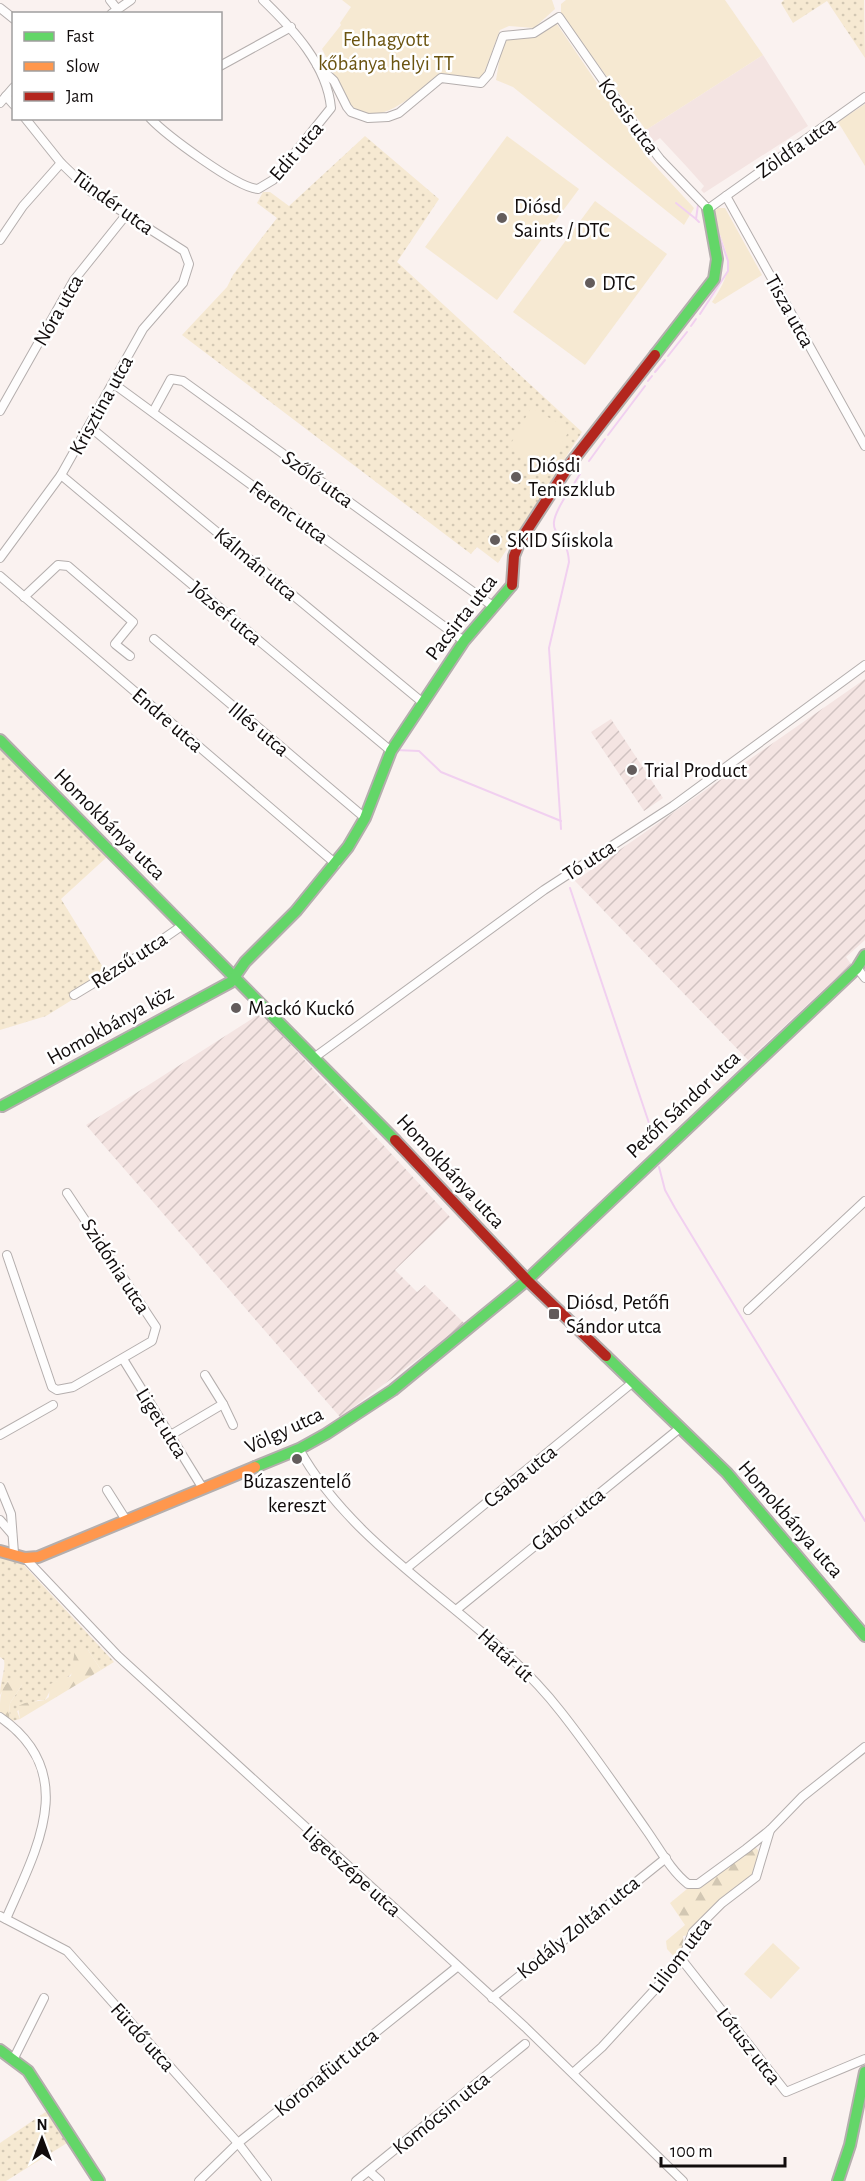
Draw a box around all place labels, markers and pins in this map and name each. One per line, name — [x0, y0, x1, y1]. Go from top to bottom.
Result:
place label: Diósd Saints / DTC — [514, 196, 610, 241]
marker: Diósd Saints / DTC — [495, 211, 509, 225]
place label: DTC — [602, 273, 635, 294]
marker: DTC — [583, 276, 597, 290]
place label: Diósdi Teniszklub — [528, 455, 615, 500]
marker: Diósdi Teniszklub — [509, 470, 523, 484]
place label: SKID Síiskola — [507, 530, 614, 551]
marker: SKID Síiskola — [488, 533, 502, 547]
place label: Trial Product — [644, 760, 748, 781]
marker: Trial Product — [625, 763, 639, 777]
place label: Mackó Kuckó — [248, 998, 355, 1019]
marker: Mackó Kuckó — [229, 1001, 243, 1015]
place label: Diósd, Petőfi Sándor utca — [566, 1292, 670, 1337]
marker: Diósd, Petőfi Sándor utca — [547, 1307, 561, 1321]
marker: Búzaszentelő kereszt — [290, 1452, 304, 1466]
place label: Búzaszentelő kereszt — [243, 1471, 351, 1516]

